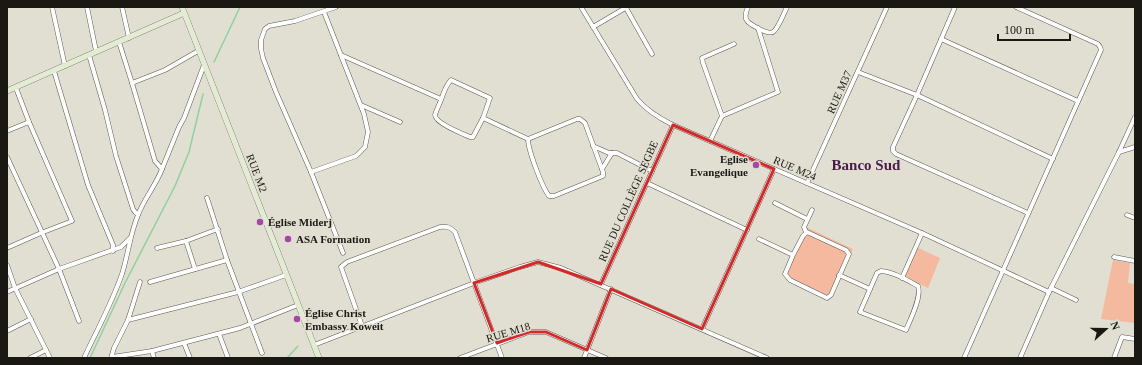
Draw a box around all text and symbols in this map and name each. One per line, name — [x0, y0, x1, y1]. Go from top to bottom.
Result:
scale bar — [998, 16, 1070, 42]
text: 100 m — [1004, 23, 1035, 37]
street label: RUE M37 — [824, 68, 854, 115]
street label: RUE DU COLLÈGE SEGBE — [596, 138, 660, 263]
street label: RUE M2 — [244, 152, 270, 194]
place label: Eglise Evangelique — [690, 153, 748, 178]
street label: RUE M24 — [772, 154, 819, 183]
district label: Banco Sud — [832, 157, 901, 173]
marker: Eglise Evangelique — [751, 160, 761, 170]
place label: Église Miderj — [268, 216, 332, 228]
marker: Église Miderj — [255, 217, 265, 227]
place label: ASA Formation — [296, 233, 370, 245]
marker: ASA Formation — [283, 234, 293, 244]
place label: Église Christ Embassy Koweit — [305, 307, 384, 332]
north arrow — [1086, 309, 1126, 349]
marker: Église Christ Embassy Koweit — [292, 314, 302, 324]
street label: RUE M18 — [484, 319, 532, 344]
text: N — [1108, 320, 1122, 331]

